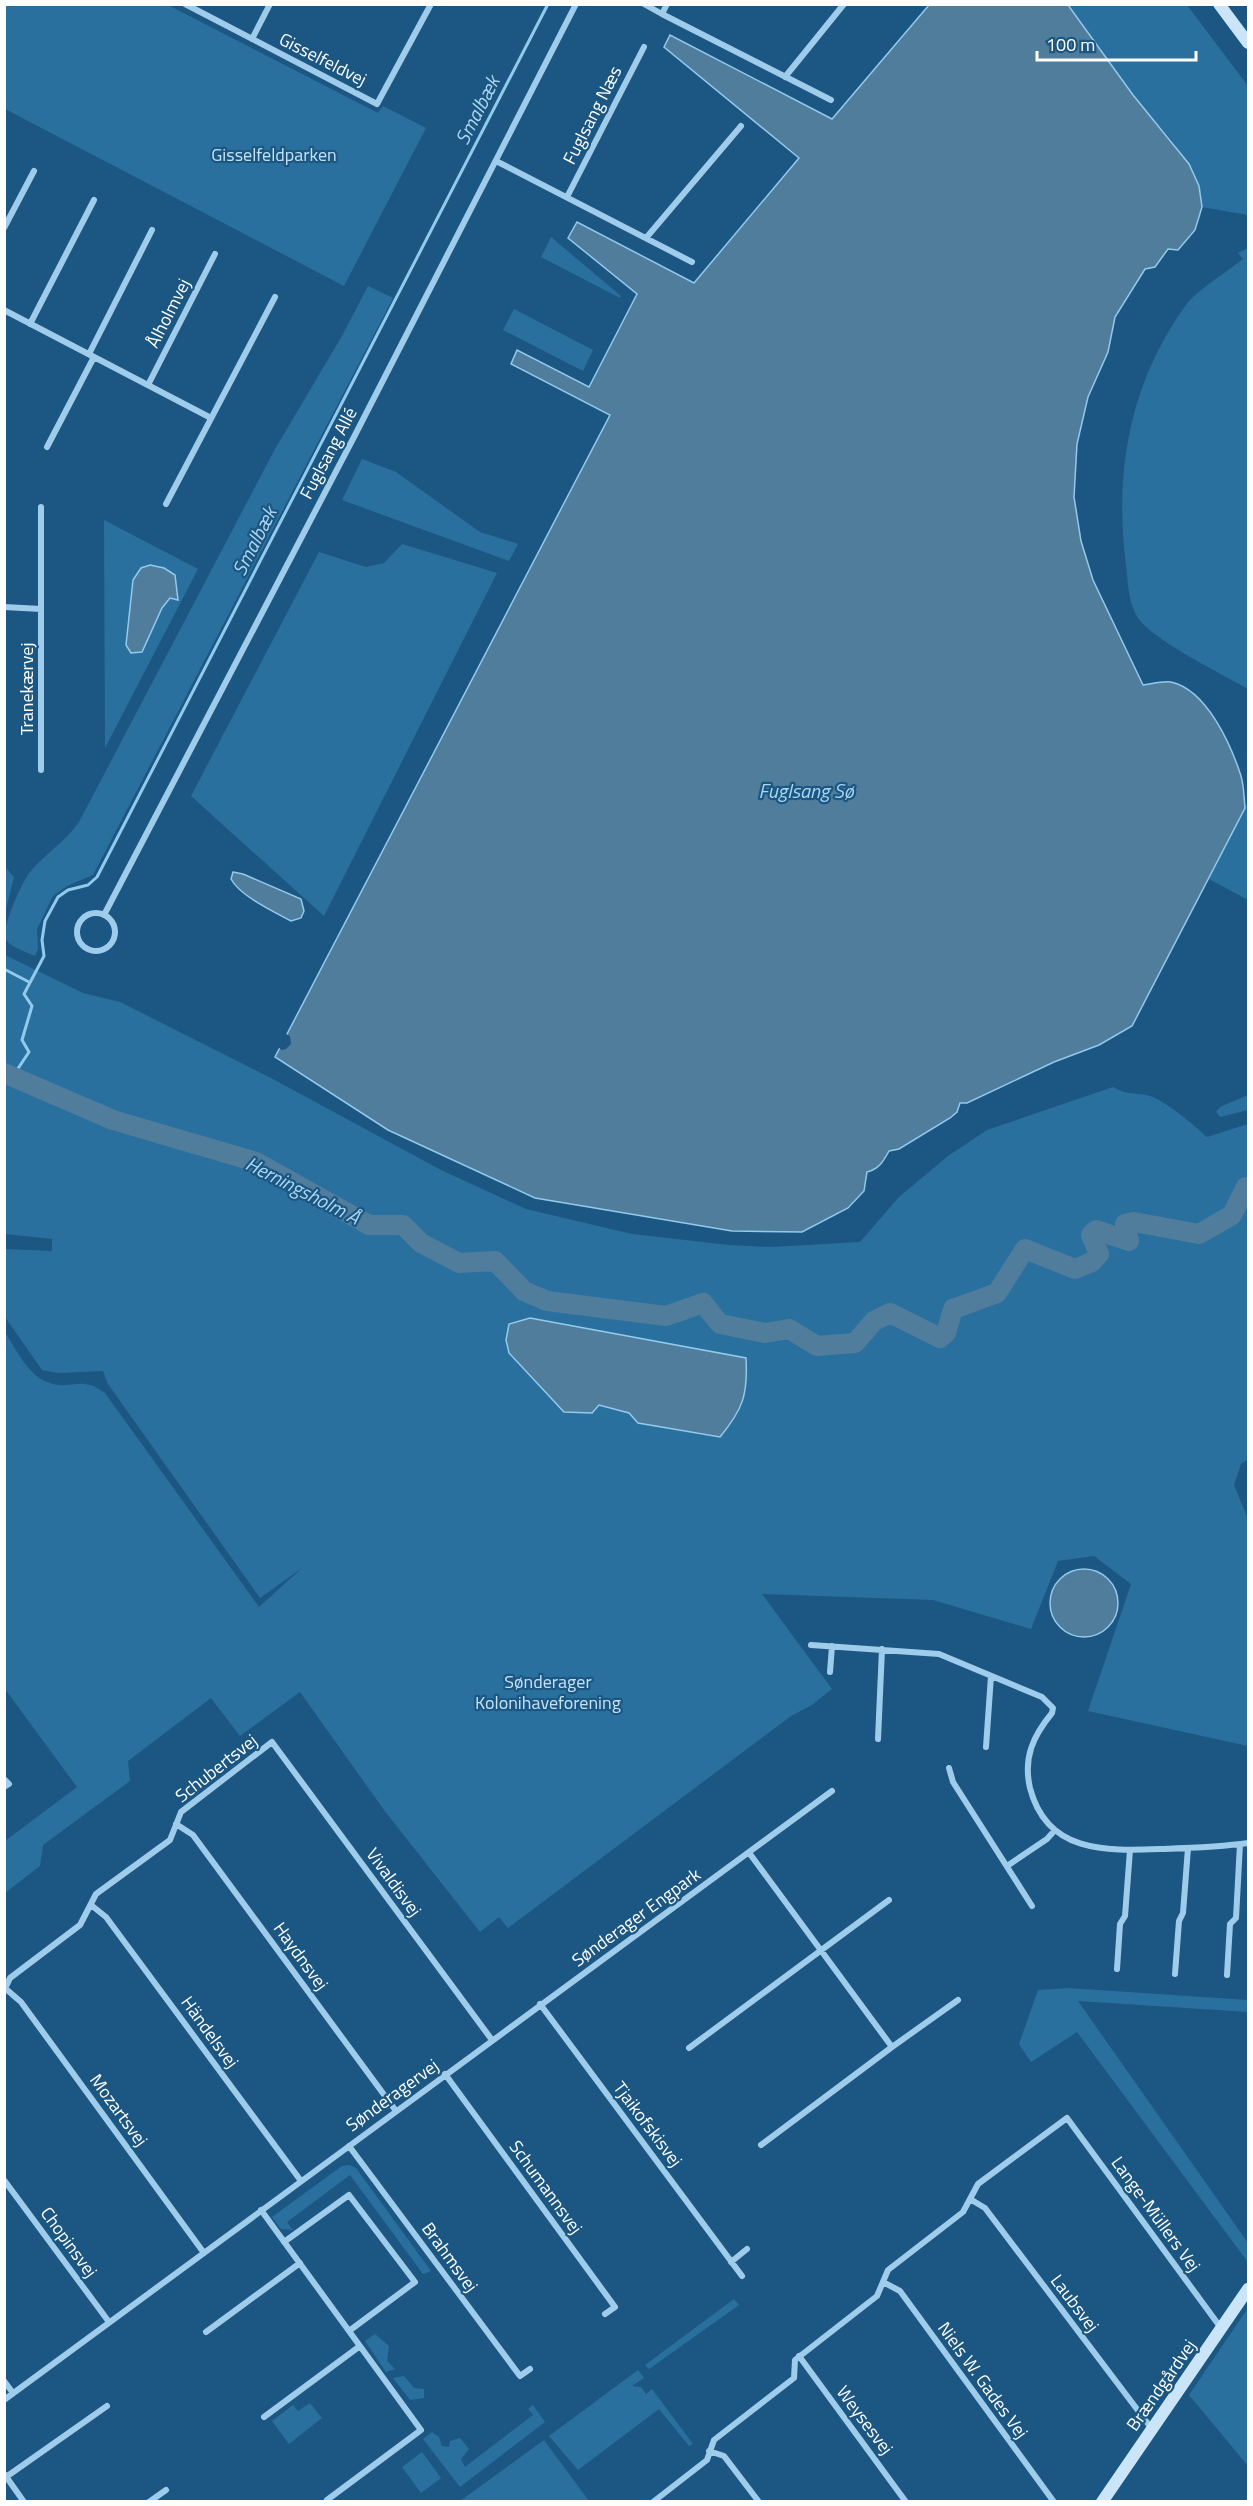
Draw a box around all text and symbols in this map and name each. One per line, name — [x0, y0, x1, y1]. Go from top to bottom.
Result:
scale bar — [1037, 24, 1196, 62]
street label: Gisselfeldvej — [274, 25, 372, 93]
text: 100 m — [1046, 31, 1095, 58]
street label: Fuglsang Næs — [556, 61, 628, 169]
water label: Smalbæk — [446, 68, 508, 150]
park label: Gisselfeldparken — [211, 141, 337, 168]
street label: Ålholmvej — [139, 274, 197, 352]
street label: Fuglsang Allé — [292, 402, 364, 504]
water label: Smalbæk — [223, 499, 285, 581]
street label: Tranekærvej — [13, 643, 40, 735]
water label: Fuglsang Sø — [758, 775, 855, 806]
water label: Herningsholm Å — [240, 1148, 367, 1233]
park label: Sønderager Kolonihaveforening — [475, 1668, 621, 1716]
street label: Schubertsvej — [169, 1727, 263, 1809]
street label: Vivaldisvej — [360, 1842, 428, 1922]
street label: Sønderager Engpark — [566, 1861, 706, 1973]
street label: Haydnsvej — [267, 1916, 335, 1996]
street label: Händelsvej — [175, 1990, 245, 2074]
street label: Sønderagervej — [340, 2052, 444, 2138]
street label: Mozartsvej — [83, 2068, 155, 2152]
street label: Tjaikofskisvej — [607, 2076, 689, 2172]
street label: Schumannsvej — [503, 2135, 589, 2239]
street label: Lange-Müllers Vej — [1105, 2151, 1207, 2277]
street label: Chopinsvej — [34, 2201, 104, 2283]
street label: Brahmsvej — [415, 2216, 485, 2298]
street label: Laubsvej — [1044, 2268, 1106, 2338]
street label: Niels W. Gades Vej — [931, 2316, 1035, 2444]
street label: Brændgårdvej — [1119, 2334, 1203, 2436]
street label: Weysesvej — [830, 2380, 900, 2460]

